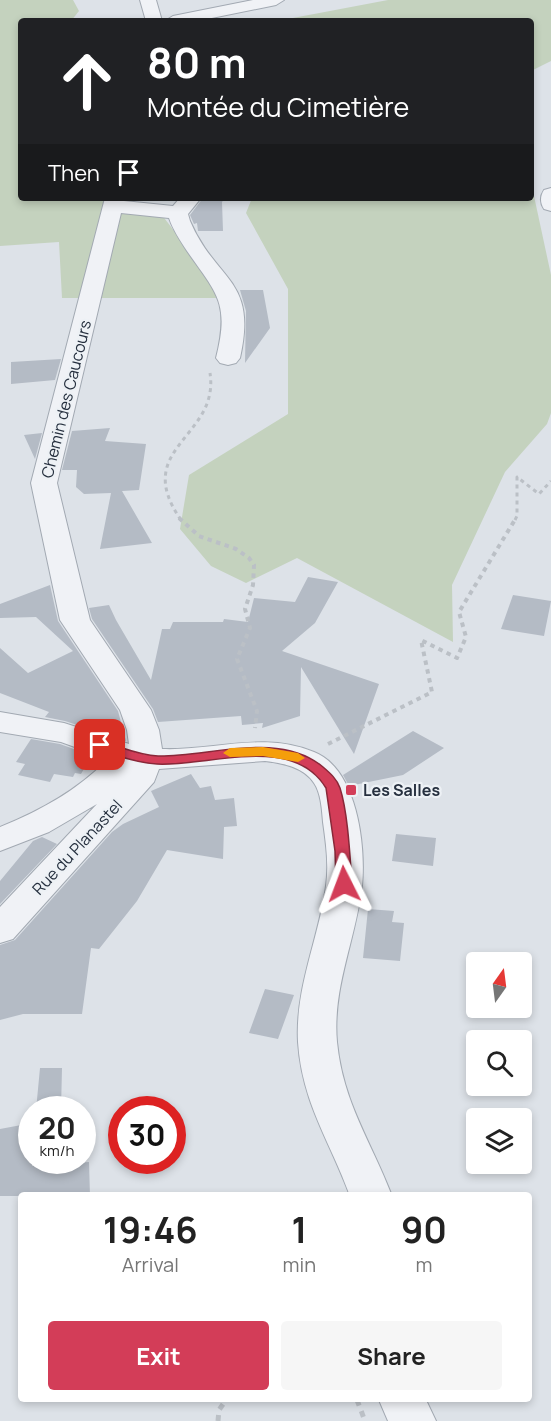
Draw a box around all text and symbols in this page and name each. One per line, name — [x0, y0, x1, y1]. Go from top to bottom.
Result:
text: 80 m — [147, 33, 247, 91]
icon: ahead — [48, 42, 126, 120]
text: Montée du Cimetière — [147, 88, 409, 125]
icon: arrive — [112, 156, 145, 189]
text: Then — [48, 158, 100, 188]
street label: Chemin des Caucours — [36, 318, 96, 480]
pin — [74, 719, 125, 770]
icon: arrive — [83, 728, 116, 761]
place label: Les Salles — [363, 779, 440, 801]
marker: Les Salles — [344, 783, 358, 797]
street label: Rue du Planastel — [27, 795, 127, 899]
position arrow — [312, 852, 376, 916]
north arrow — [466, 952, 532, 1018]
map controls — [466, 952, 532, 1174]
button: search — [466, 1030, 532, 1096]
speed limit sign: 30 — [108, 1096, 186, 1174]
text: 20 — [38, 1107, 76, 1148]
button: layers — [466, 1108, 532, 1174]
text: km/h — [40, 1140, 74, 1161]
text: 19:46 — [103, 1205, 198, 1254]
text: 1 — [291, 1205, 307, 1254]
text: 90 — [401, 1205, 447, 1254]
text: Arrival — [122, 1251, 179, 1278]
text: min — [283, 1251, 316, 1278]
text: m — [416, 1251, 433, 1278]
button: Exit — [48, 1321, 269, 1390]
button: Share — [281, 1321, 502, 1390]

